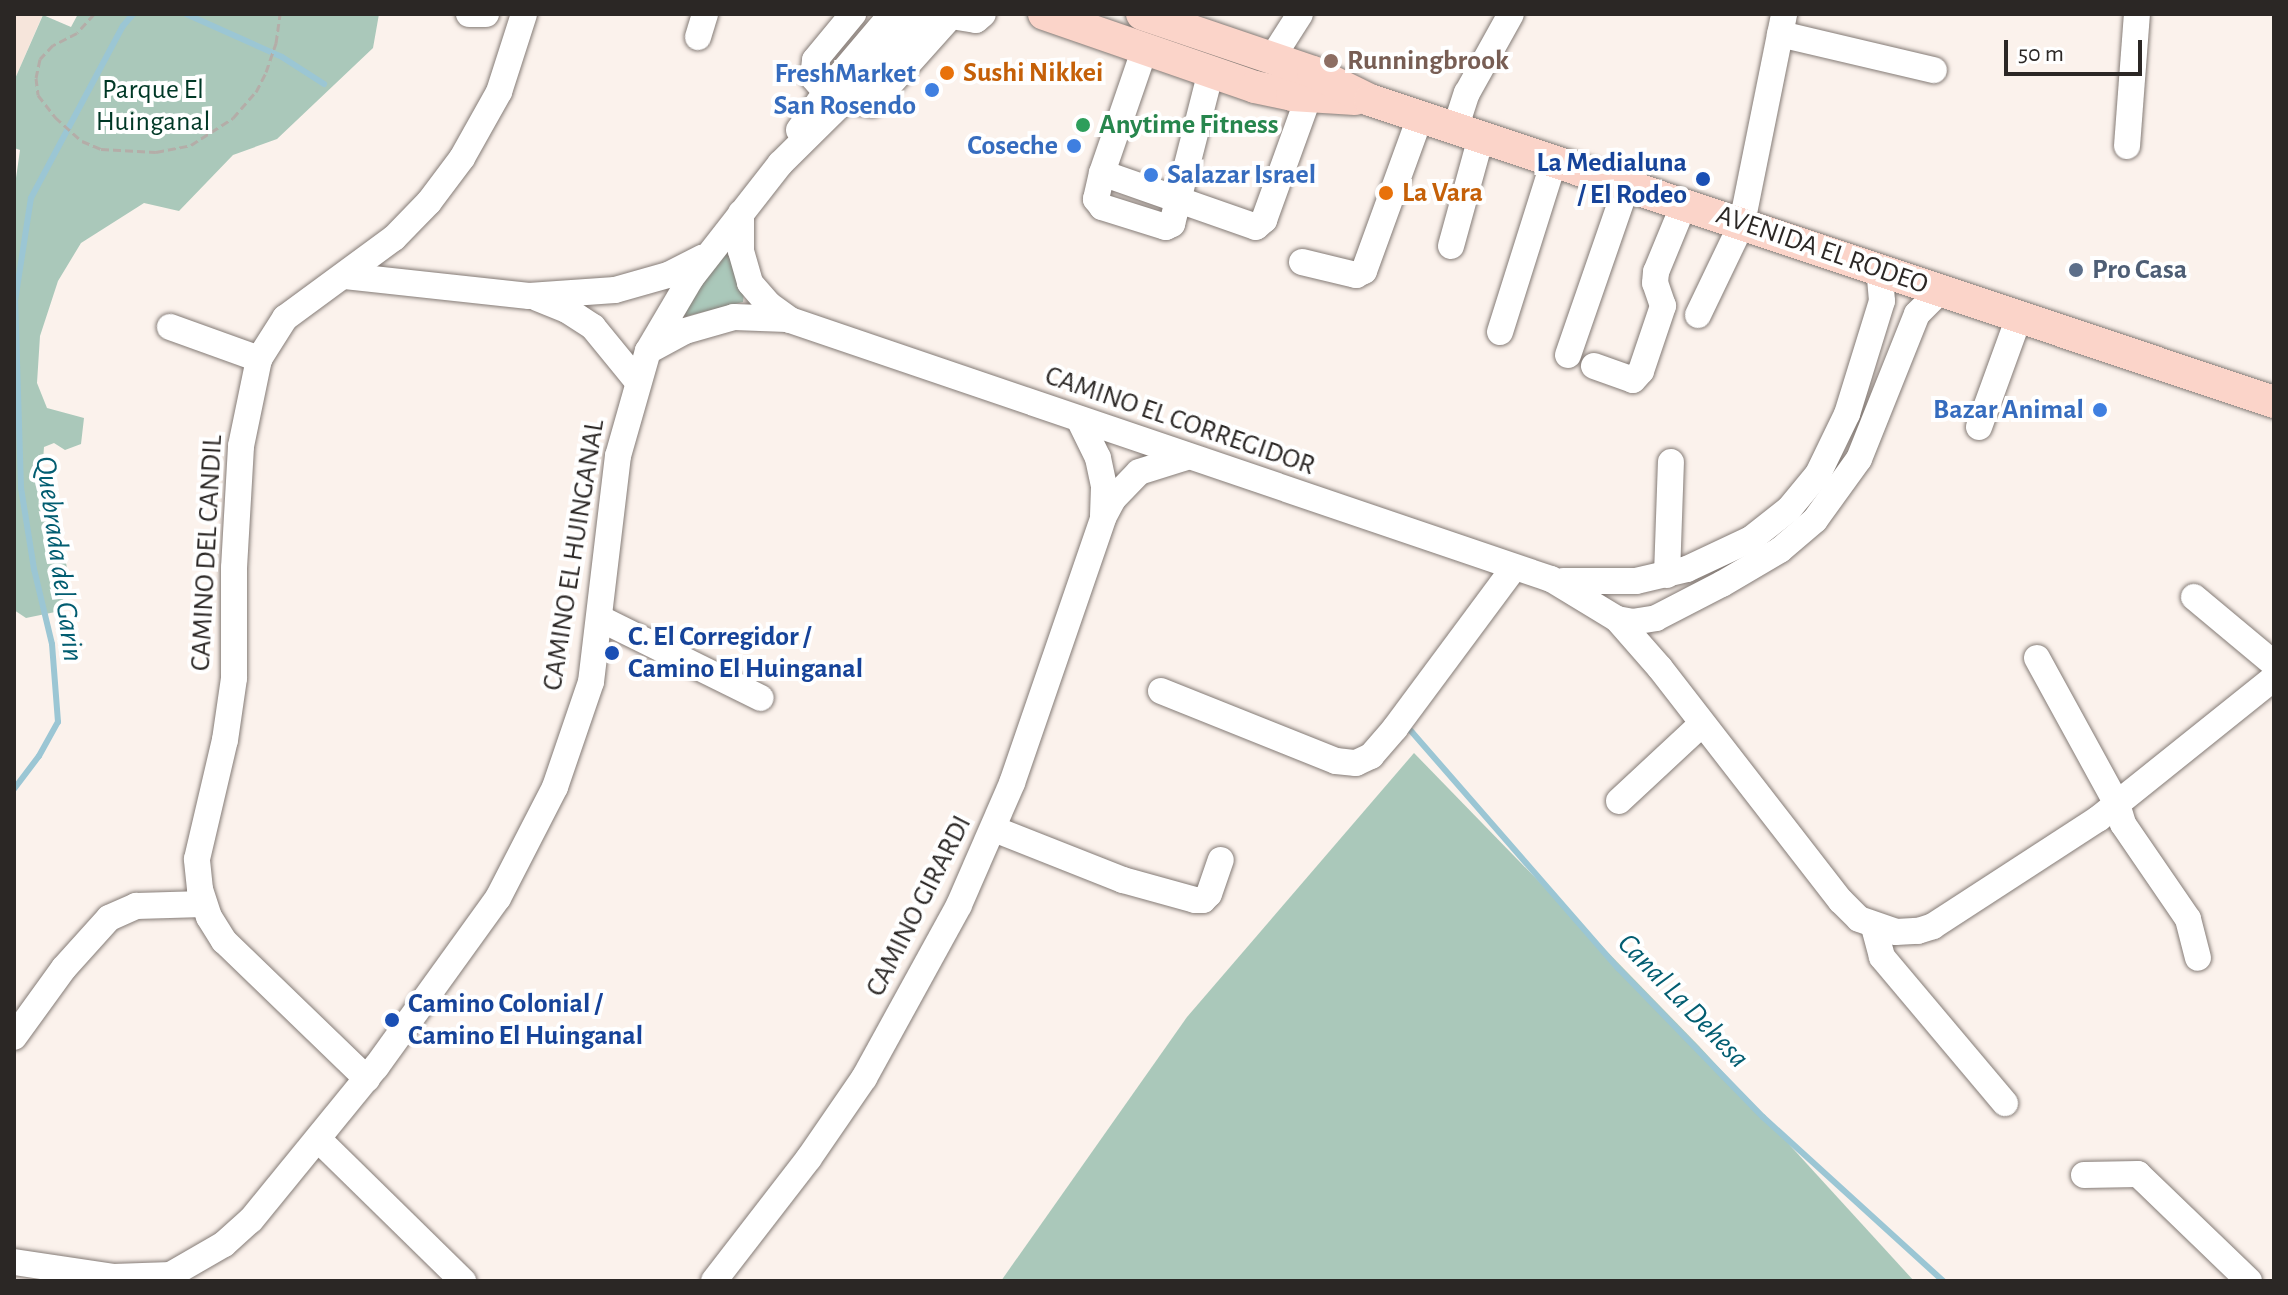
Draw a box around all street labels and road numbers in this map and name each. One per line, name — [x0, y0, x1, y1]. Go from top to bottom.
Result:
street label: AVENIDA EL RODEO — [1712, 198, 1932, 302]
street label: CAMINO EL CORREGIDOR — [1041, 359, 1319, 483]
street label: CAMINO EL HUINGANAL — [536, 417, 612, 693]
street label: CAMINO DEL CANDIL — [184, 434, 230, 672]
street label: CAMINO GIRARDI — [859, 810, 979, 1002]

